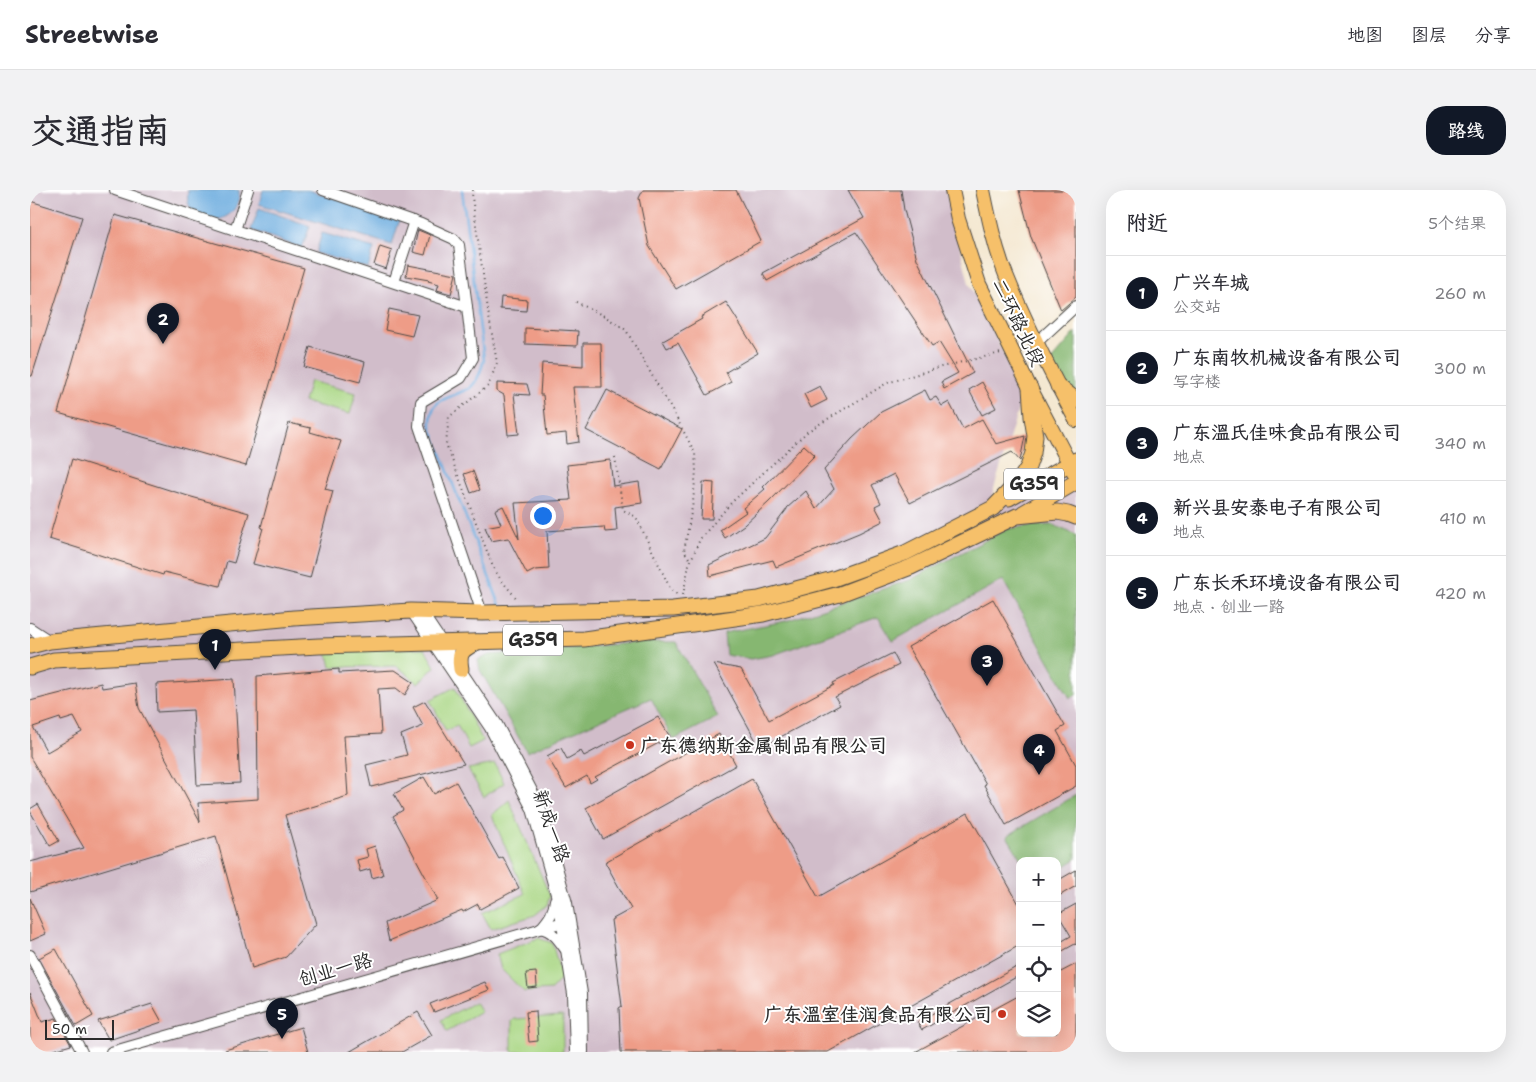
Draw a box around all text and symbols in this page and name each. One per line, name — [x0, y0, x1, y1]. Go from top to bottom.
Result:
text: Streetwise — [25, 19, 159, 51]
text: 地图 — [1347, 23, 1383, 47]
text: 图层 — [1411, 23, 1447, 47]
text: 分享 — [1475, 23, 1511, 47]
button: 路线 — [1426, 106, 1506, 155]
text: 交通指南 — [30, 107, 170, 154]
text: 附近 — [1126, 209, 1168, 237]
text: 5个结果 — [1428, 213, 1486, 234]
text: 广兴车城 — [1173, 270, 1249, 295]
street label: 二环路北段 — [986, 274, 1051, 370]
text: 1 — [1138, 283, 1146, 304]
text: 260 m — [1434, 283, 1486, 304]
text: 公交站 — [1173, 296, 1221, 317]
pin: 2 — [147, 303, 179, 344]
text: 广东南牧机械设备有限公司 — [1173, 345, 1401, 370]
text: 2 — [1136, 358, 1148, 379]
text: 300 m — [1434, 358, 1486, 379]
text: 写字楼 — [1173, 371, 1221, 392]
text: 广东温氏佳味食品有限公司 — [1173, 420, 1401, 445]
text: 3 — [1136, 433, 1148, 454]
text: 340 m — [1434, 433, 1486, 454]
text: 地点 — [1173, 446, 1205, 467]
road number: G359 — [1004, 468, 1064, 500]
text: 新兴县安泰电子有限公司 — [1173, 495, 1382, 520]
your location — [530, 503, 556, 529]
text: 4 — [1136, 508, 1148, 529]
text: 410 m — [1439, 508, 1486, 529]
text: 地点 — [1173, 521, 1205, 542]
text: 广东长禾环境设备有限公司 — [1173, 570, 1401, 595]
text: 5 — [1137, 583, 1147, 604]
text: 420 m — [1435, 583, 1486, 604]
text: 地点 · 创业一路 — [1173, 596, 1284, 617]
road number: G359 — [503, 624, 563, 656]
pin: 1 — [199, 629, 231, 670]
pin: 3 — [971, 645, 1003, 686]
place label: 广东德纳斯金属制品有限公司 — [640, 733, 887, 758]
pin: 4 — [1023, 734, 1055, 775]
marker: 广东德纳斯金属制品有限公司 — [624, 739, 636, 751]
street label: 新成一路 — [527, 786, 576, 866]
map controls — [1016, 857, 1061, 1037]
button: + — [1016, 857, 1061, 902]
button: − — [1016, 902, 1061, 947]
street label: 创业一路 — [295, 947, 375, 992]
button: locate — [1016, 947, 1061, 992]
button: layers — [1016, 992, 1061, 1037]
pin: 5 — [266, 998, 298, 1039]
place label: 广东温室佳润食品有限公司 — [764, 1002, 992, 1027]
marker: 广东温室佳润食品有限公司 — [996, 1008, 1008, 1020]
scale bar — [45, 1017, 114, 1040]
text: 50 m — [52, 1020, 87, 1038]

